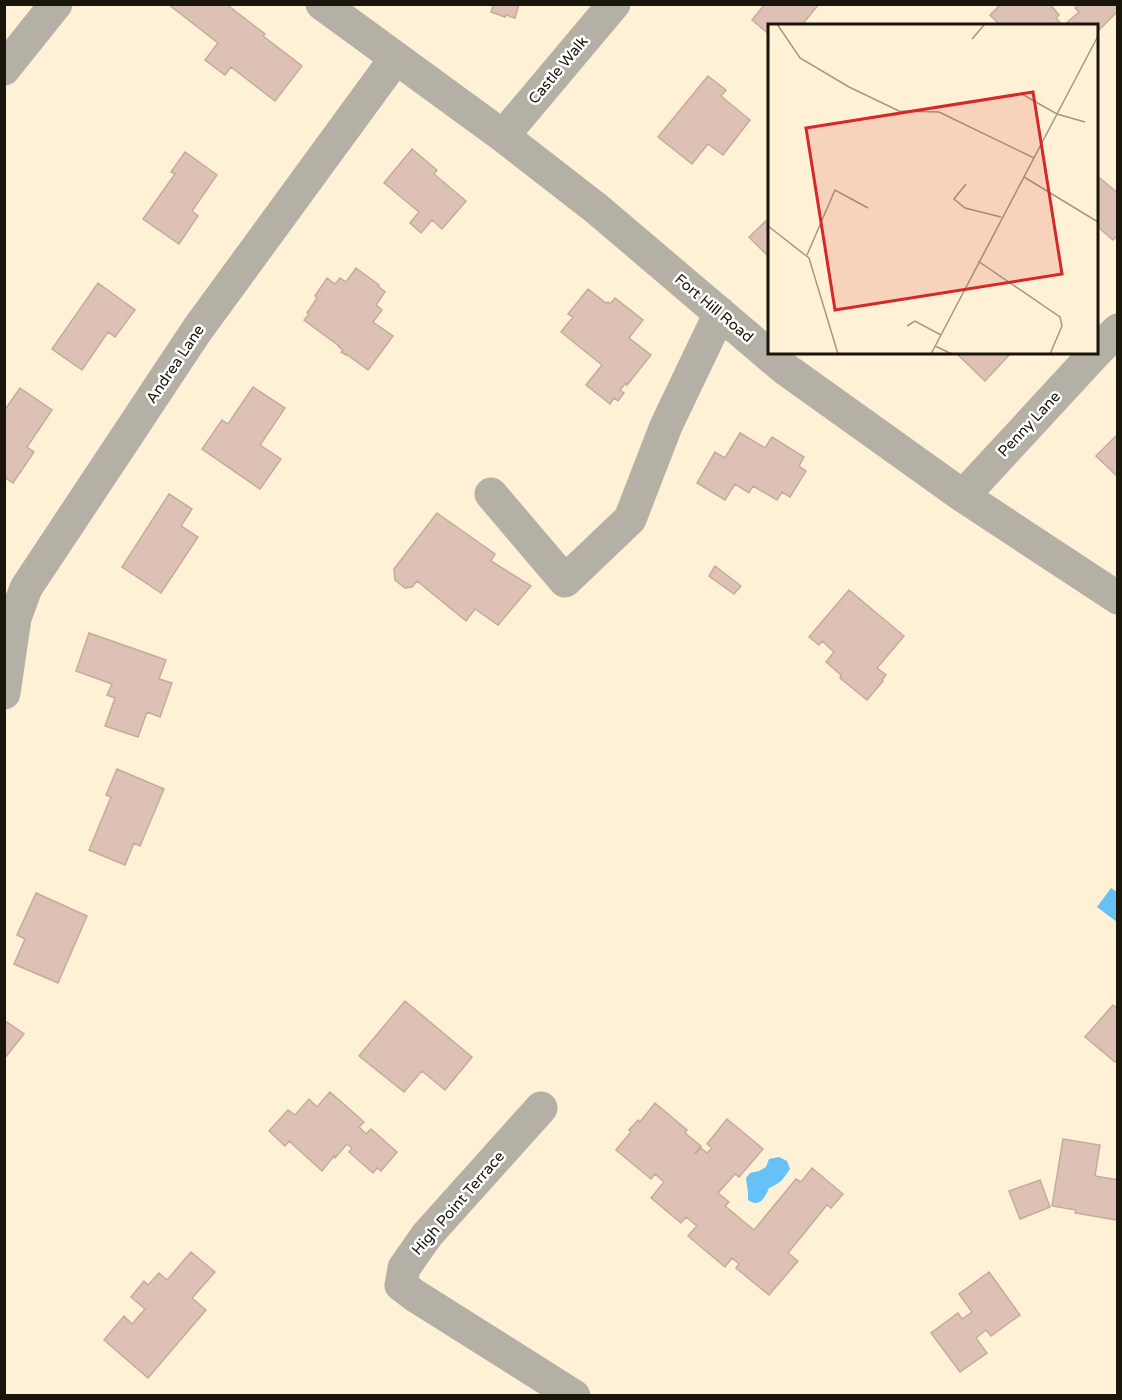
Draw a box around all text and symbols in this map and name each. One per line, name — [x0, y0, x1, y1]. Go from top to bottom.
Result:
inset map — [768, 24, 1098, 354]
street label: Castle Walk — [525, 33, 591, 107]
street label: Fort Hill Road — [671, 270, 757, 346]
street label: Andrea Lane — [142, 321, 208, 407]
street label: Penny Lane — [994, 387, 1064, 461]
street label: High Point Terrace — [408, 1147, 508, 1259]

